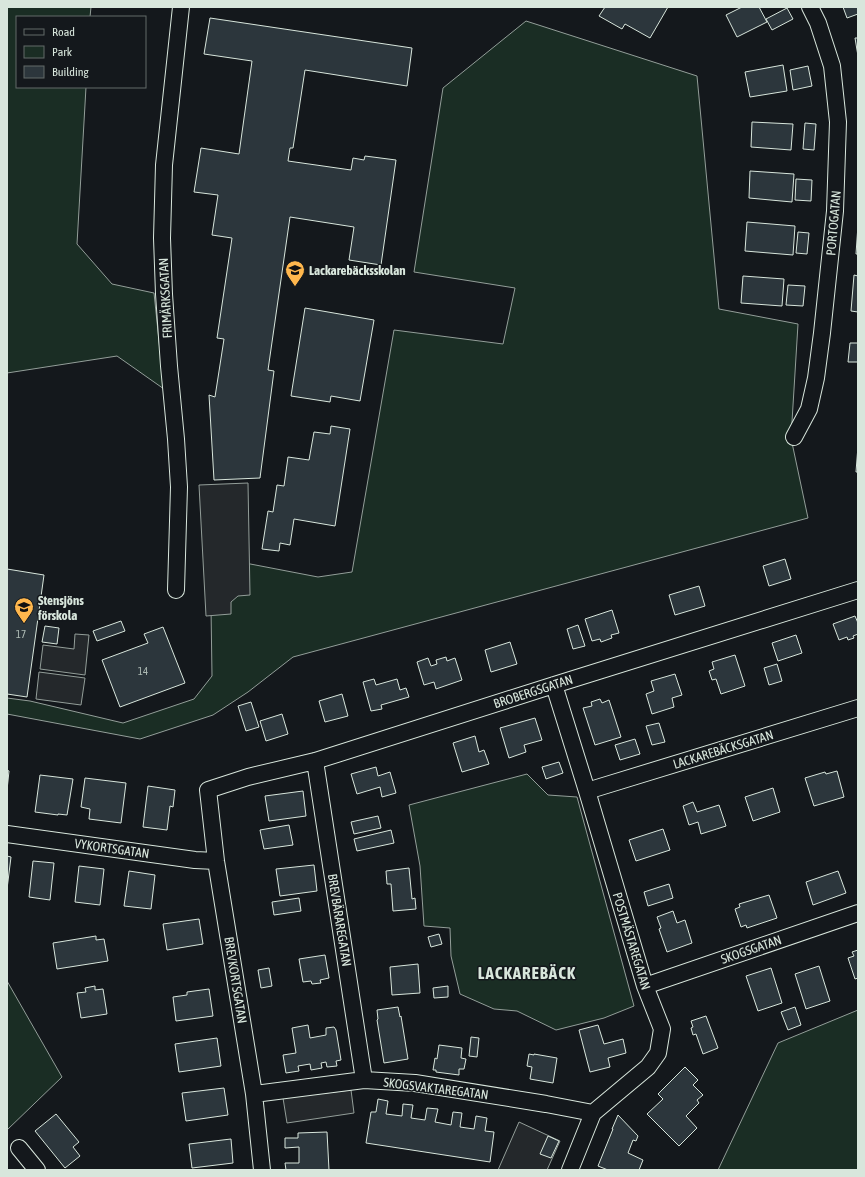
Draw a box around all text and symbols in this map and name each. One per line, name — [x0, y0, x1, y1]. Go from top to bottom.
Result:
legend — [16, 16, 146, 88]
text: Road — [52, 25, 75, 39]
text: Park — [52, 45, 73, 59]
text: Building — [52, 65, 90, 79]
street label: PORTOGATAN — [823, 190, 844, 256]
street label: FRIMÄRKSGATAN — [156, 257, 175, 339]
school or university icon: Lackarebäcksskolan — [284, 259, 306, 287]
place label: Lackarebäcksskolan — [309, 263, 406, 278]
place label: Stensjöns förskola — [37, 593, 84, 623]
school or university icon: Stensjöns förskola — [13, 596, 35, 624]
house number: 17 — [16, 628, 26, 640]
house number: 14 — [138, 665, 148, 677]
street label: BROBERGSGATAN — [492, 672, 575, 711]
street label: LACKAREBÄCKSGATAN — [671, 727, 775, 772]
street label: VYKORTSGATAN — [74, 836, 150, 861]
street label: BREVBÄRAREGATAN — [325, 872, 354, 968]
street label: POSTMÄSTAREGATAN — [610, 891, 653, 992]
street label: SKOGSGATAN — [719, 932, 784, 967]
street label: BREVKORTSGATAN — [221, 936, 250, 1025]
district label: LACKAREBÄCK — [478, 963, 576, 983]
street label: SKOGSVAKTAREGATAN — [383, 1075, 489, 1102]

